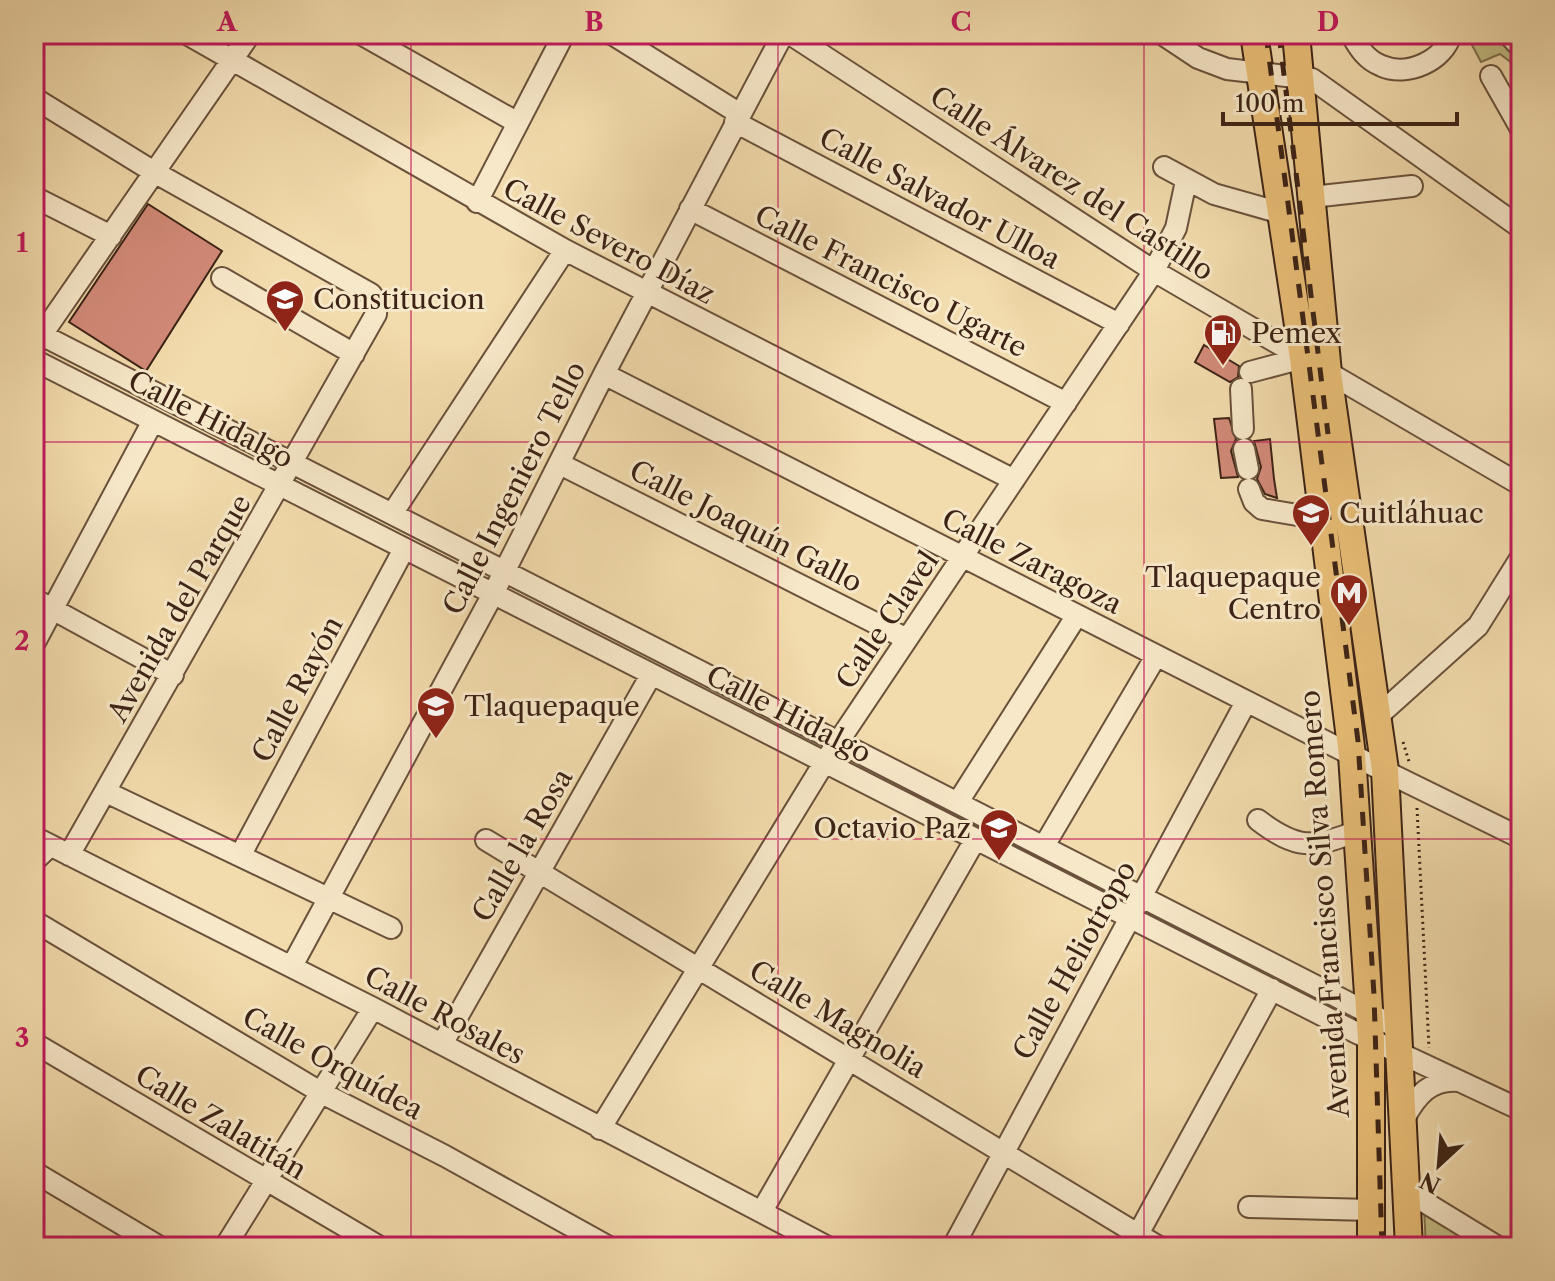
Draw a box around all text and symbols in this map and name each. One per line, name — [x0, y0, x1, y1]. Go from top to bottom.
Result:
text: A — [216, 6, 238, 38]
text: B — [584, 6, 604, 38]
text: C — [951, 6, 971, 38]
text: D — [1317, 6, 1339, 38]
scale bar — [1223, 76, 1457, 126]
street label: Calle Álvarez del Castillo — [924, 79, 1220, 287]
text: 100 m — [1235, 89, 1304, 118]
street label: Calle Salvador Ulloa — [814, 120, 1066, 276]
street label: Calle Severo Díaz — [497, 171, 721, 311]
street label: Calle Francisco Ugarte — [749, 198, 1033, 364]
text: 1 — [16, 227, 28, 259]
school or university icon: Constitucion — [264, 278, 306, 333]
place label: Constitucion — [313, 282, 485, 316]
fuel station icon: Pemex — [1202, 312, 1244, 367]
place label: Pemex — [1251, 316, 1342, 350]
street label: Calle Ingeniero Tello — [435, 356, 593, 620]
street label: Calle Hidalgo — [123, 363, 299, 475]
street label: Calle Joaquín Gallo — [624, 453, 868, 599]
street label: Avenida del Parque — [100, 488, 258, 729]
school or university icon: Cuitláhuac — [1290, 492, 1332, 547]
place label: Cuitláhuac — [1339, 496, 1484, 530]
street label: Calle Zaragoza — [936, 501, 1128, 621]
street label: Calle Clavel — [829, 545, 945, 695]
place label: Tlaquepaque Centro — [1145, 560, 1321, 626]
metro station icon: Tlaquepaque Centro — [1328, 572, 1370, 627]
street label: Calle Rayón — [244, 610, 350, 768]
text: 2 — [14, 625, 30, 657]
street label: Calle Hidalgo — [701, 658, 877, 770]
school or university icon: Tlaquepaque — [415, 685, 457, 740]
place label: Tlaquepaque — [464, 689, 640, 723]
street label: Avenida Francisco Silva Romero — [1292, 689, 1356, 1120]
street label: Calle la Rosa — [465, 762, 580, 927]
school or university icon: Octavio Paz — [978, 807, 1020, 862]
place label: Octavio Paz — [814, 811, 971, 845]
street label: Calle Heliotropo — [1005, 855, 1143, 1065]
street label: Calle Magnolia — [744, 953, 933, 1085]
street label: Calle Rosales — [359, 959, 531, 1071]
street label: Calle Orquídea — [237, 999, 429, 1127]
text: 3 — [15, 1022, 29, 1054]
street label: Calle Zalatitán — [129, 1058, 313, 1186]
north arrow — [1399, 1125, 1479, 1205]
text: N — [1416, 1166, 1445, 1199]

